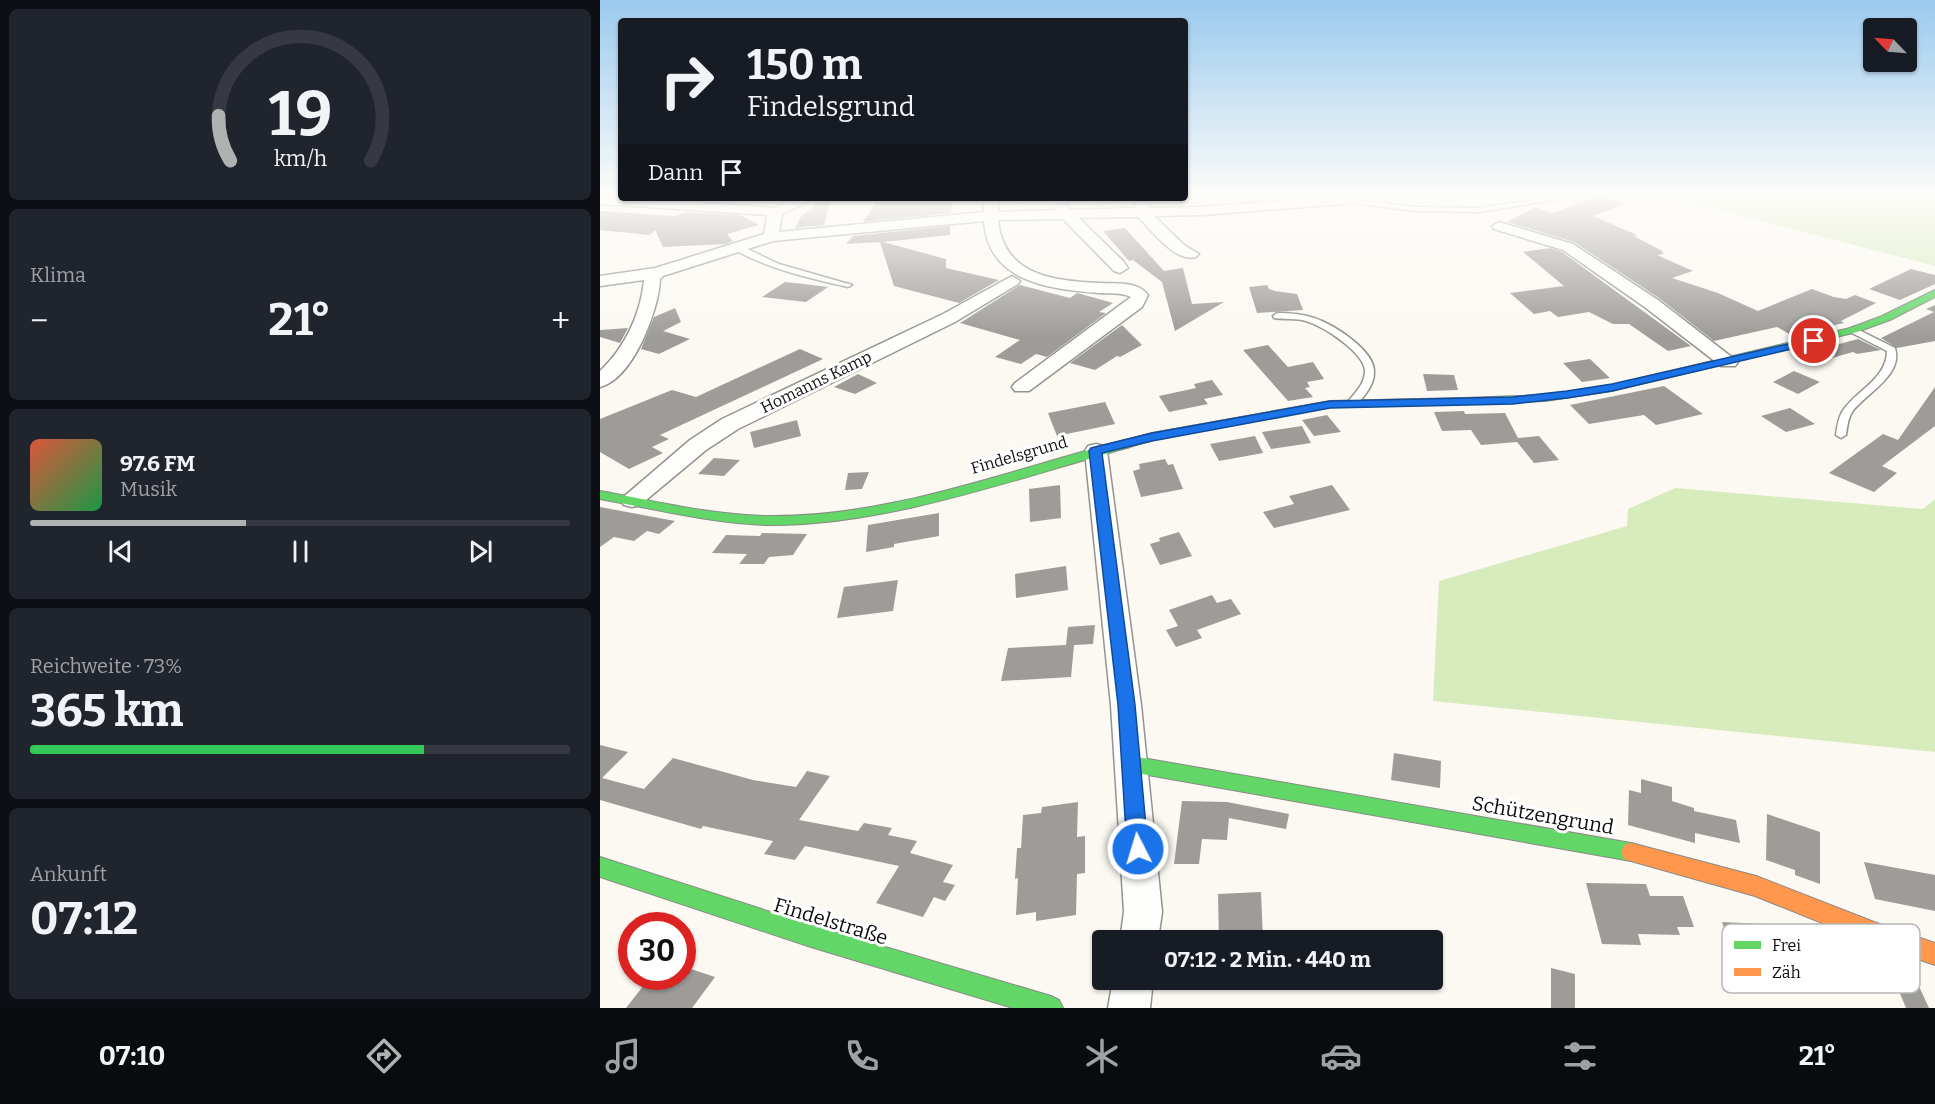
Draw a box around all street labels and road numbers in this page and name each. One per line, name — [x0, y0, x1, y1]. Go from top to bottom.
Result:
street label: Homanns Kamp — [757, 347, 875, 417]
street label: Findelsgrund — [969, 432, 1070, 478]
street label: Schützengrund — [1470, 791, 1616, 839]
street label: Findelstraße — [771, 892, 891, 950]

